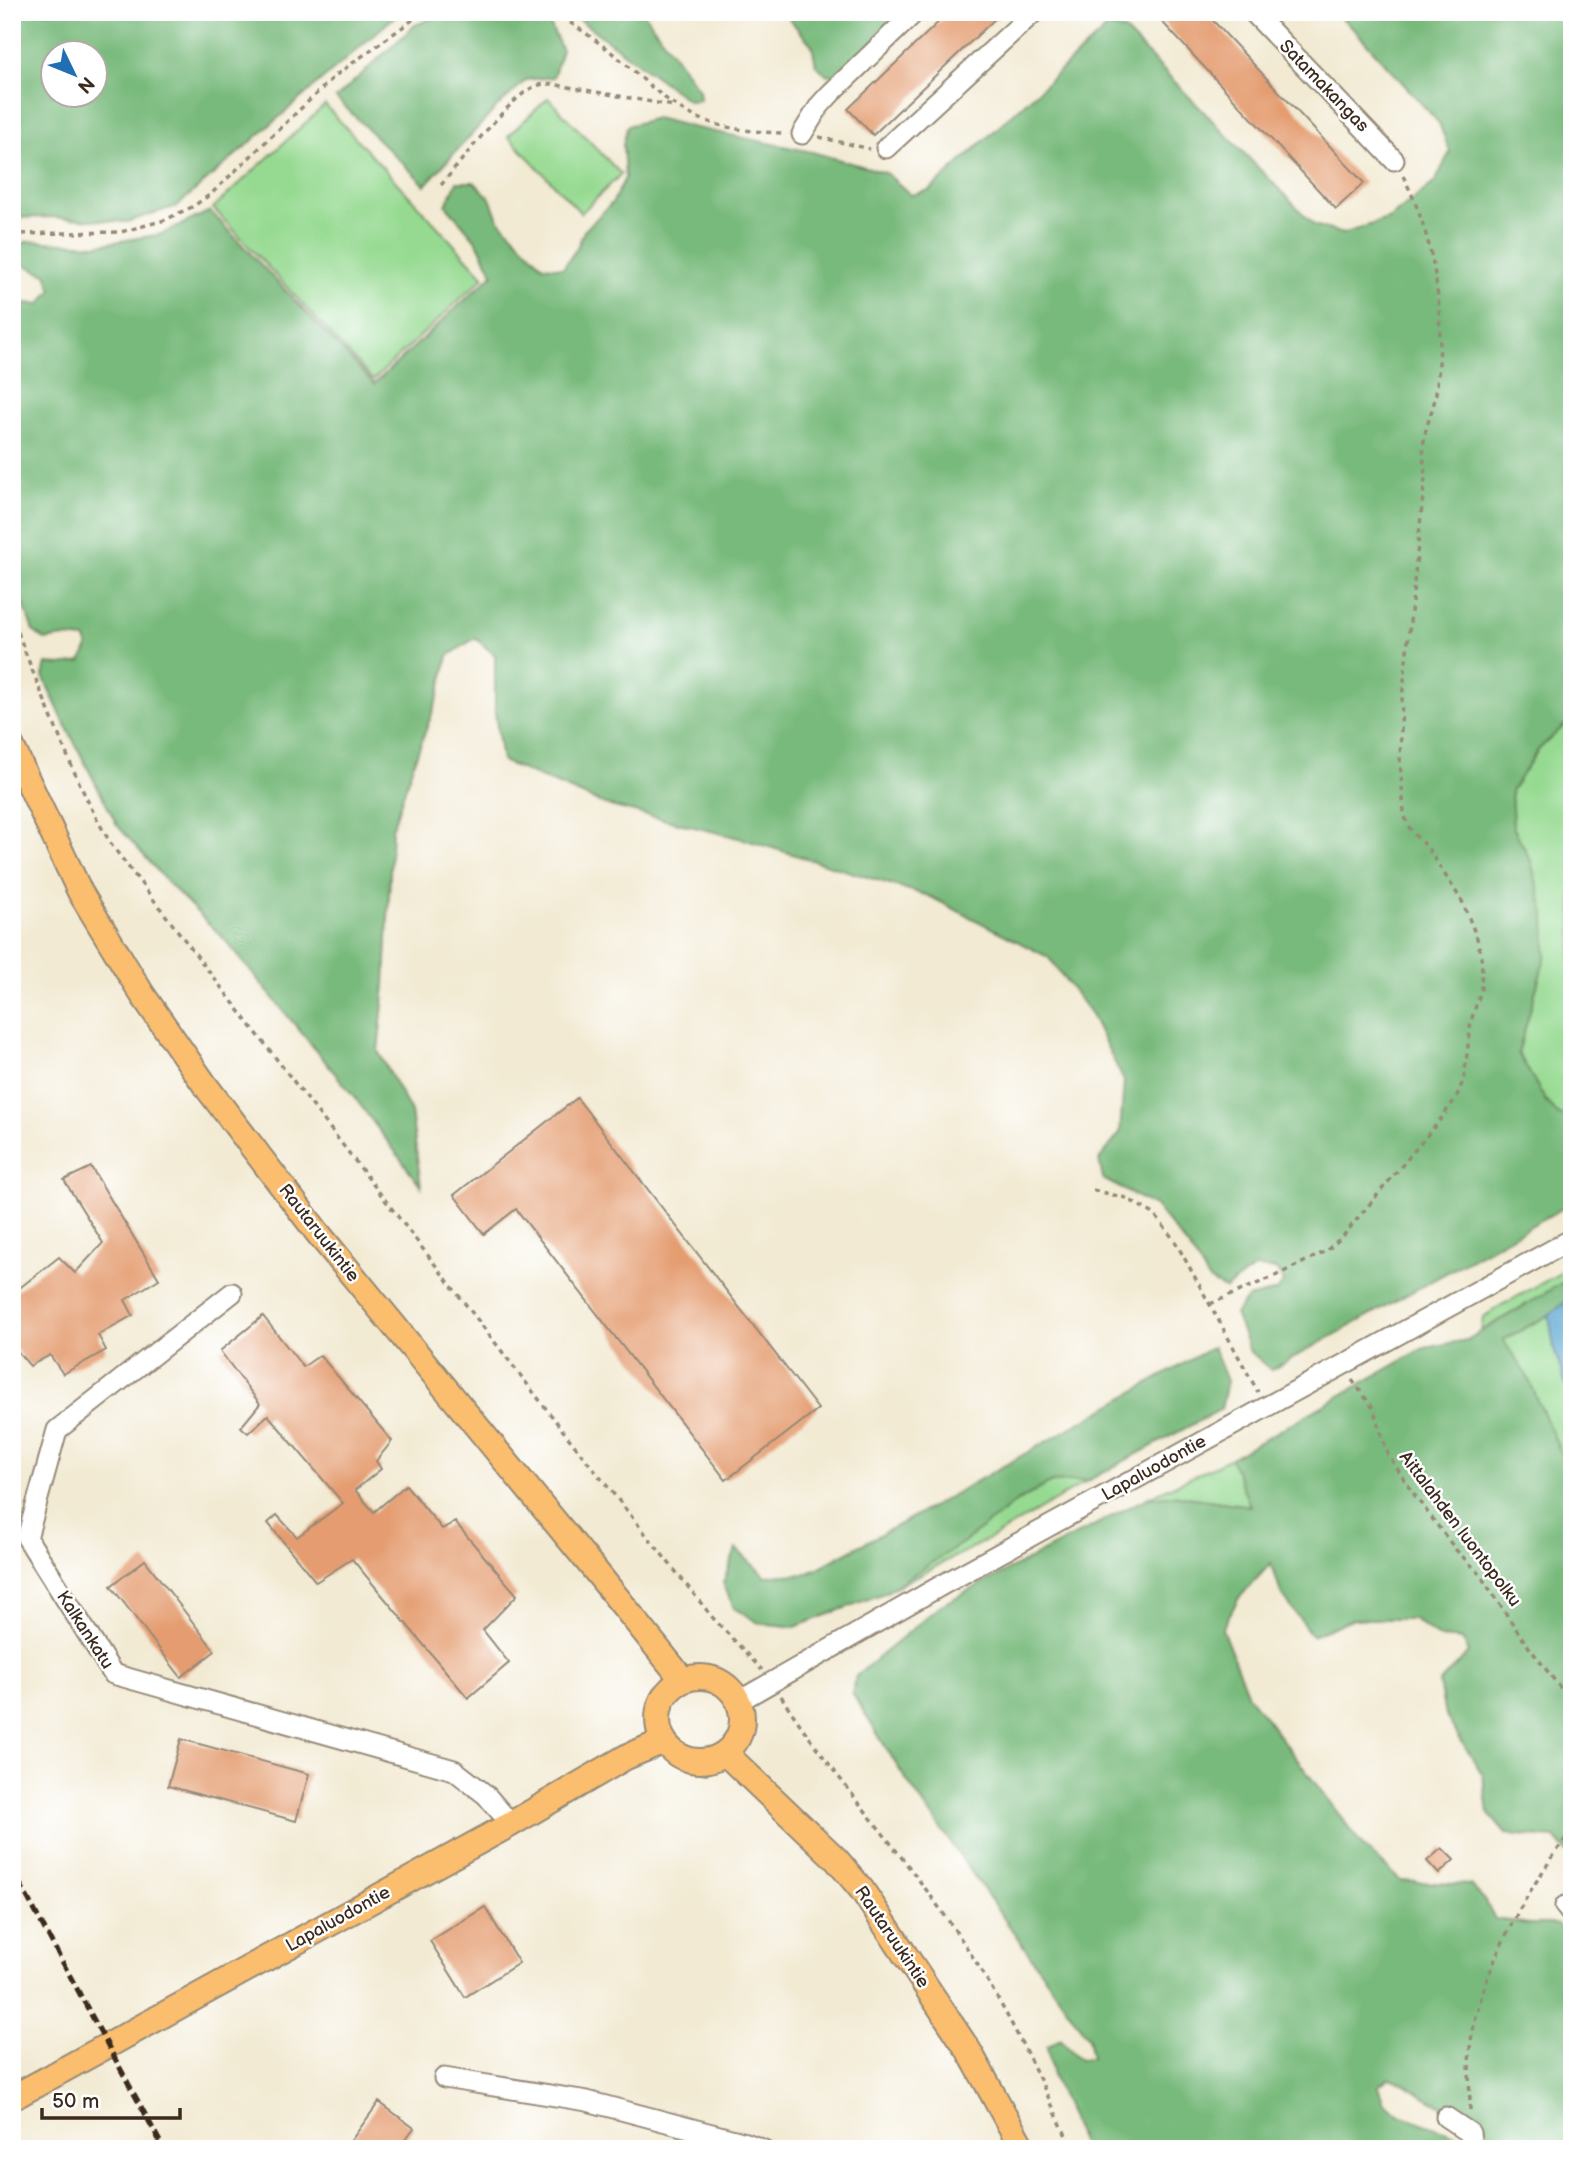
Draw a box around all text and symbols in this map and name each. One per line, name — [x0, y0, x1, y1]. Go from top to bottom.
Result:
street label: Satamakangas — [1275, 36, 1373, 136]
north arrow — [38, 38, 108, 108]
text: N — [72, 72, 99, 98]
street label: Rautaruukintie — [274, 1180, 364, 1286]
street label: Lapaluodontie — [1098, 1431, 1210, 1505]
street label: Aittalahden luontopolku — [1395, 1447, 1525, 1611]
street label: Kalkankatu — [52, 1587, 118, 1673]
street label: Lapaluodontie — [282, 1882, 394, 1956]
street label: Rautaruukintie — [850, 1882, 934, 1992]
scale bar — [42, 2077, 180, 2121]
text: 50 m — [52, 2089, 99, 2114]

